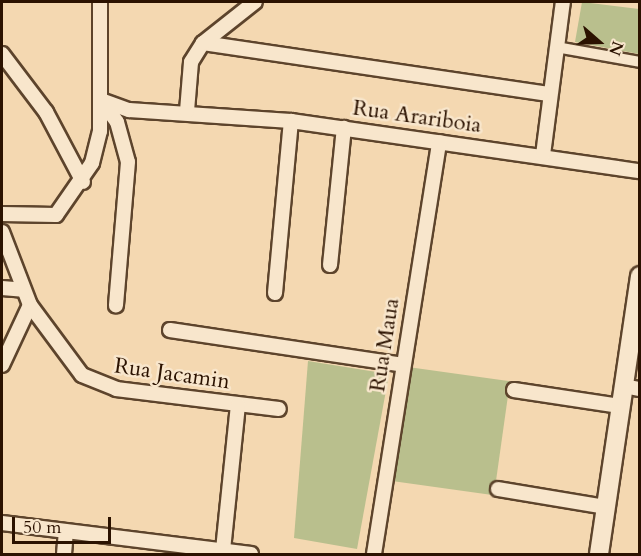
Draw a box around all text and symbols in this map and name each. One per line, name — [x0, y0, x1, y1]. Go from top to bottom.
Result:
north arrow — [569, 12, 629, 72]
text: N — [603, 38, 629, 58]
street label: Rua Arariboia — [351, 95, 483, 139]
street label: Rua Maua — [365, 296, 405, 394]
street label: Rua Jacamin — [112, 353, 232, 395]
scale bar — [15, 505, 114, 543]
text: 50 m — [23, 515, 62, 540]

